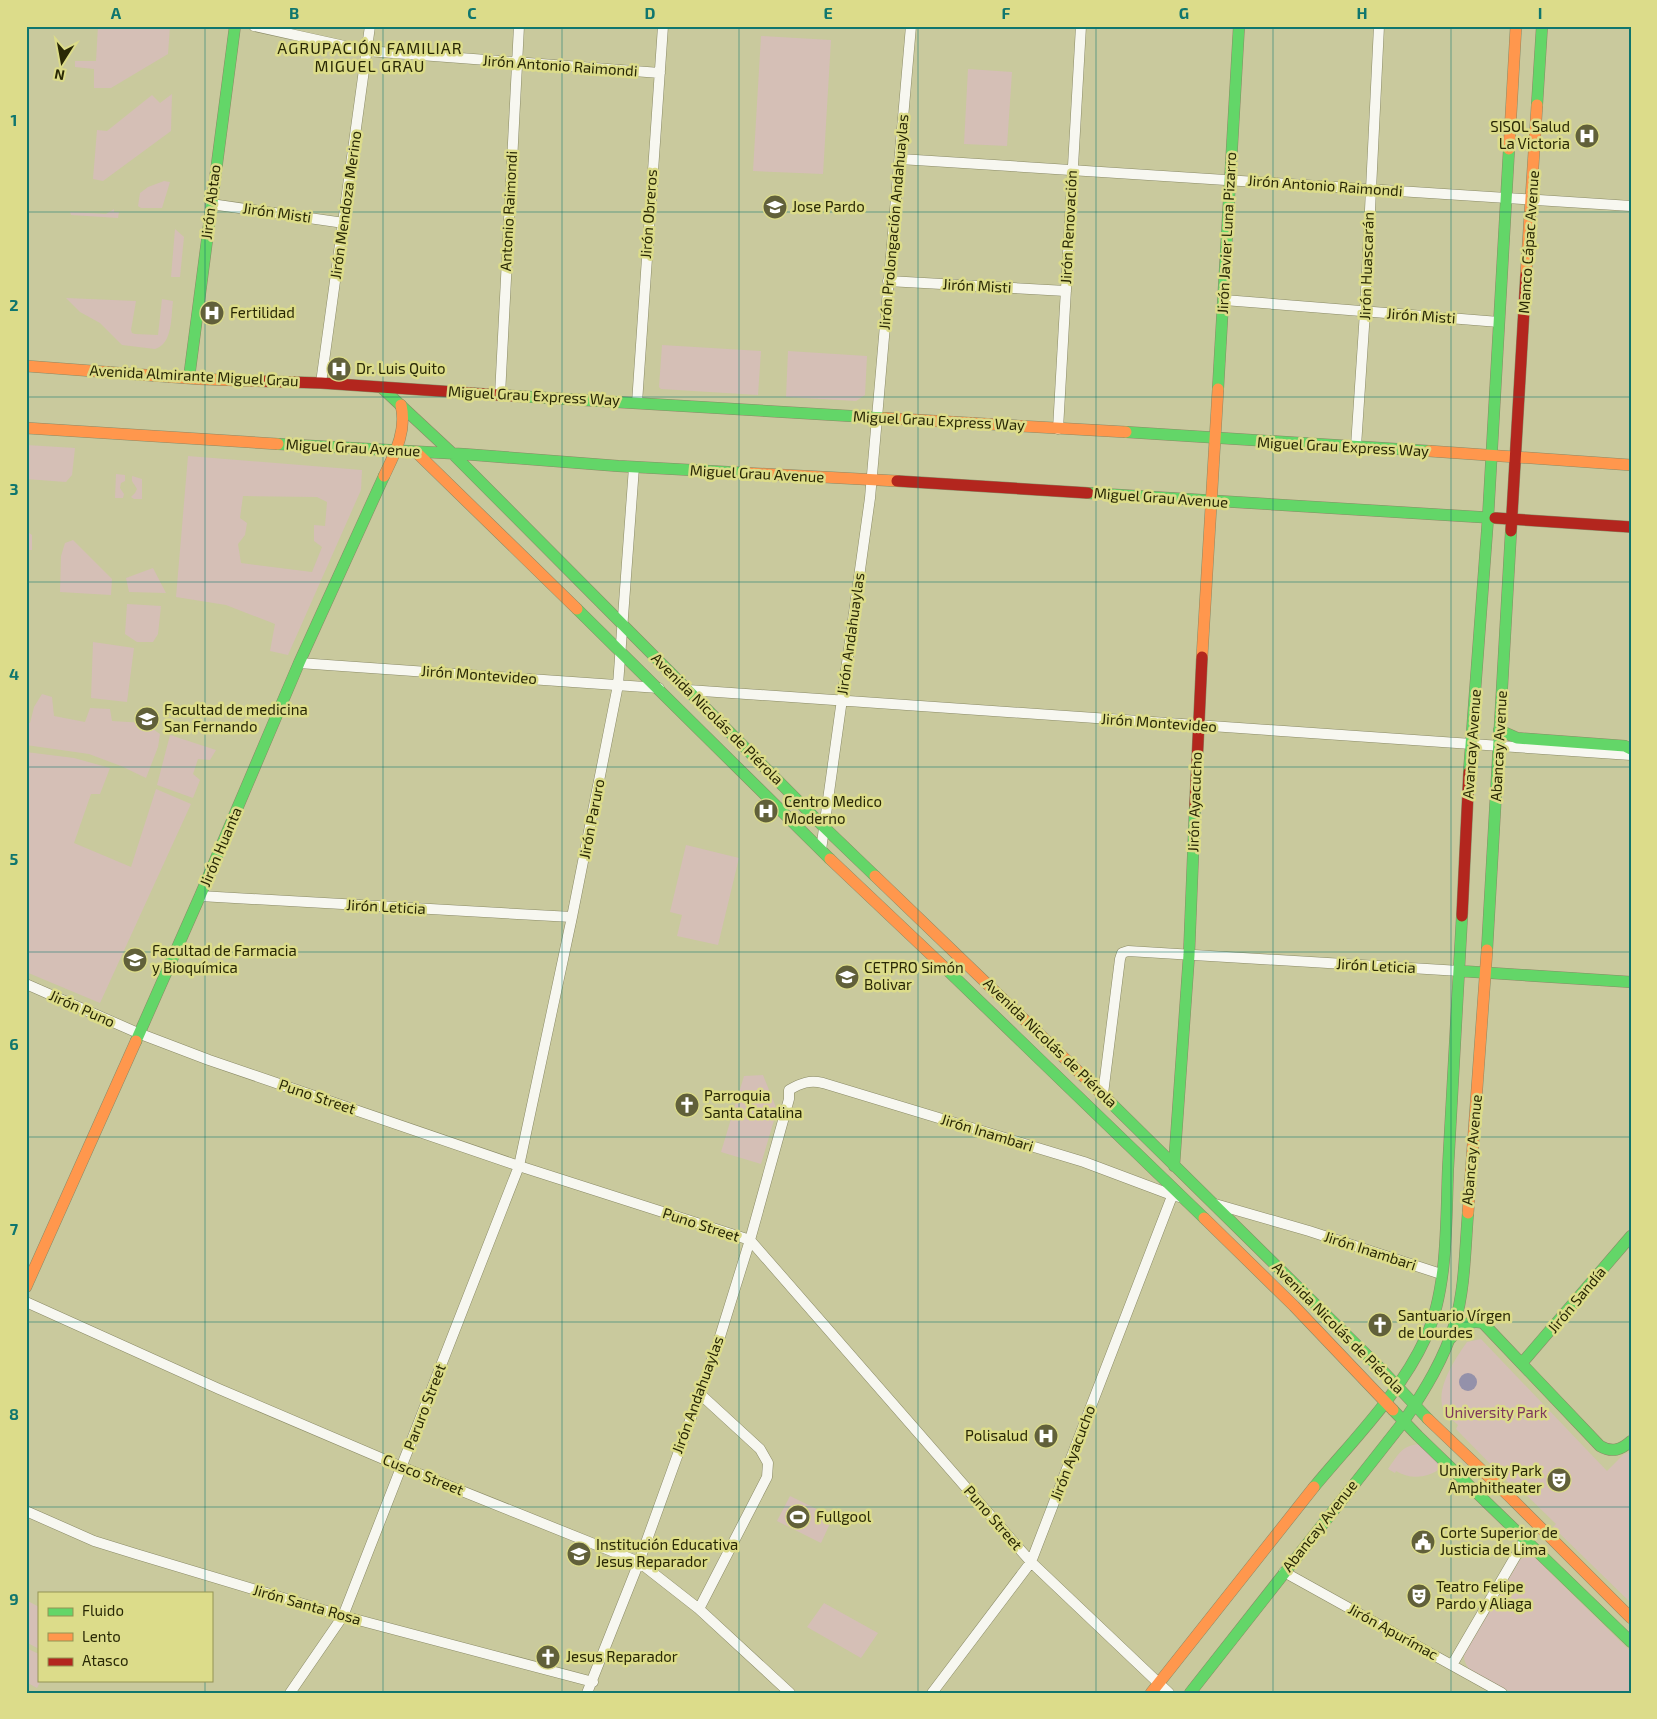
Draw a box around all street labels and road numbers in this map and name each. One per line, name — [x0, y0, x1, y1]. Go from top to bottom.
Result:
street label: Jirón Antonio Raimondi — [482, 51, 638, 79]
street label: Jirón Prolongación Andahuaylas — [875, 113, 911, 331]
street label: Jirón Mendoza Merino — [326, 130, 364, 280]
street label: Antonio Raimondi — [496, 150, 520, 272]
street label: Jirón Javier Luna Pizarro — [1213, 151, 1239, 315]
street label: Jirón Abtao — [196, 163, 224, 240]
street label: Jirón Obreros — [636, 169, 660, 259]
street label: Jirón Renovación — [1056, 170, 1080, 284]
street label: Manco Cápac Avenue — [1514, 170, 1542, 314]
street label: Jirón Antonio Raimondi — [1247, 171, 1403, 199]
street label: Jirón Misti — [242, 198, 313, 226]
street label: Jirón Huascarán — [1355, 212, 1377, 320]
street label: Jirón Misti — [942, 274, 1012, 296]
street label: Jirón Misti — [1386, 304, 1456, 326]
street label: Avenida Almirante Miguel Grau — [89, 361, 299, 389]
street label: Miguel Grau Express Way — [448, 382, 621, 409]
street label: Miguel Grau Express Way — [853, 407, 1026, 434]
street label: Miguel Grau Express Way — [1257, 433, 1430, 460]
street label: Miguel Grau Avenue — [285, 434, 421, 460]
street label: Miguel Grau Avenue — [689, 460, 825, 486]
street label: Miguel Grau Avenue — [1093, 483, 1229, 511]
street label: Jirón Andahuaylas — [833, 571, 868, 696]
street label: Avenida Nicolás de Piérola — [648, 649, 787, 788]
street label: Jirón Montevideo — [420, 661, 538, 687]
street label: Avancay Avenue — [1458, 688, 1484, 800]
street label: Abancay Avenue — [1486, 690, 1510, 802]
street label: Jirón Montevideo — [1100, 709, 1218, 735]
street label: Jirón Ayacucho — [1183, 751, 1205, 852]
street label: Jirón Paruro — [574, 777, 608, 860]
street label: Jirón Huanta — [195, 804, 245, 889]
street label: Jirón Leticia — [346, 895, 426, 917]
street label: Jirón Leticia — [1336, 954, 1416, 976]
street label: Avenida Nicolás de Piérola — [980, 974, 1121, 1111]
street label: Jirón Puno — [47, 986, 118, 1031]
street label: Puno Street — [277, 1075, 358, 1118]
street label: Abancay Avenue — [1457, 1094, 1485, 1206]
street label: Jirón Inambari — [939, 1109, 1036, 1155]
street label: Puno Street — [661, 1203, 742, 1245]
street label: Jirón Inambari — [1322, 1227, 1419, 1273]
street label: Avenida Nicolás de Piérola — [1269, 1258, 1408, 1397]
street label: Jirón Sandía — [1543, 1262, 1609, 1336]
street label: Jirón Andahuaylas — [667, 1334, 727, 1456]
street label: Paruro Street — [399, 1361, 449, 1452]
street label: Jirón Ayacucho — [1046, 1403, 1098, 1503]
street label: Cusco Street — [380, 1450, 467, 1499]
street label: Abancay Avenue — [1278, 1476, 1361, 1575]
street label: Puno Street — [961, 1481, 1027, 1554]
street label: Jirón Santa Rosa — [251, 1580, 363, 1628]
street label: Jirón Apurímac — [1345, 1599, 1442, 1663]

